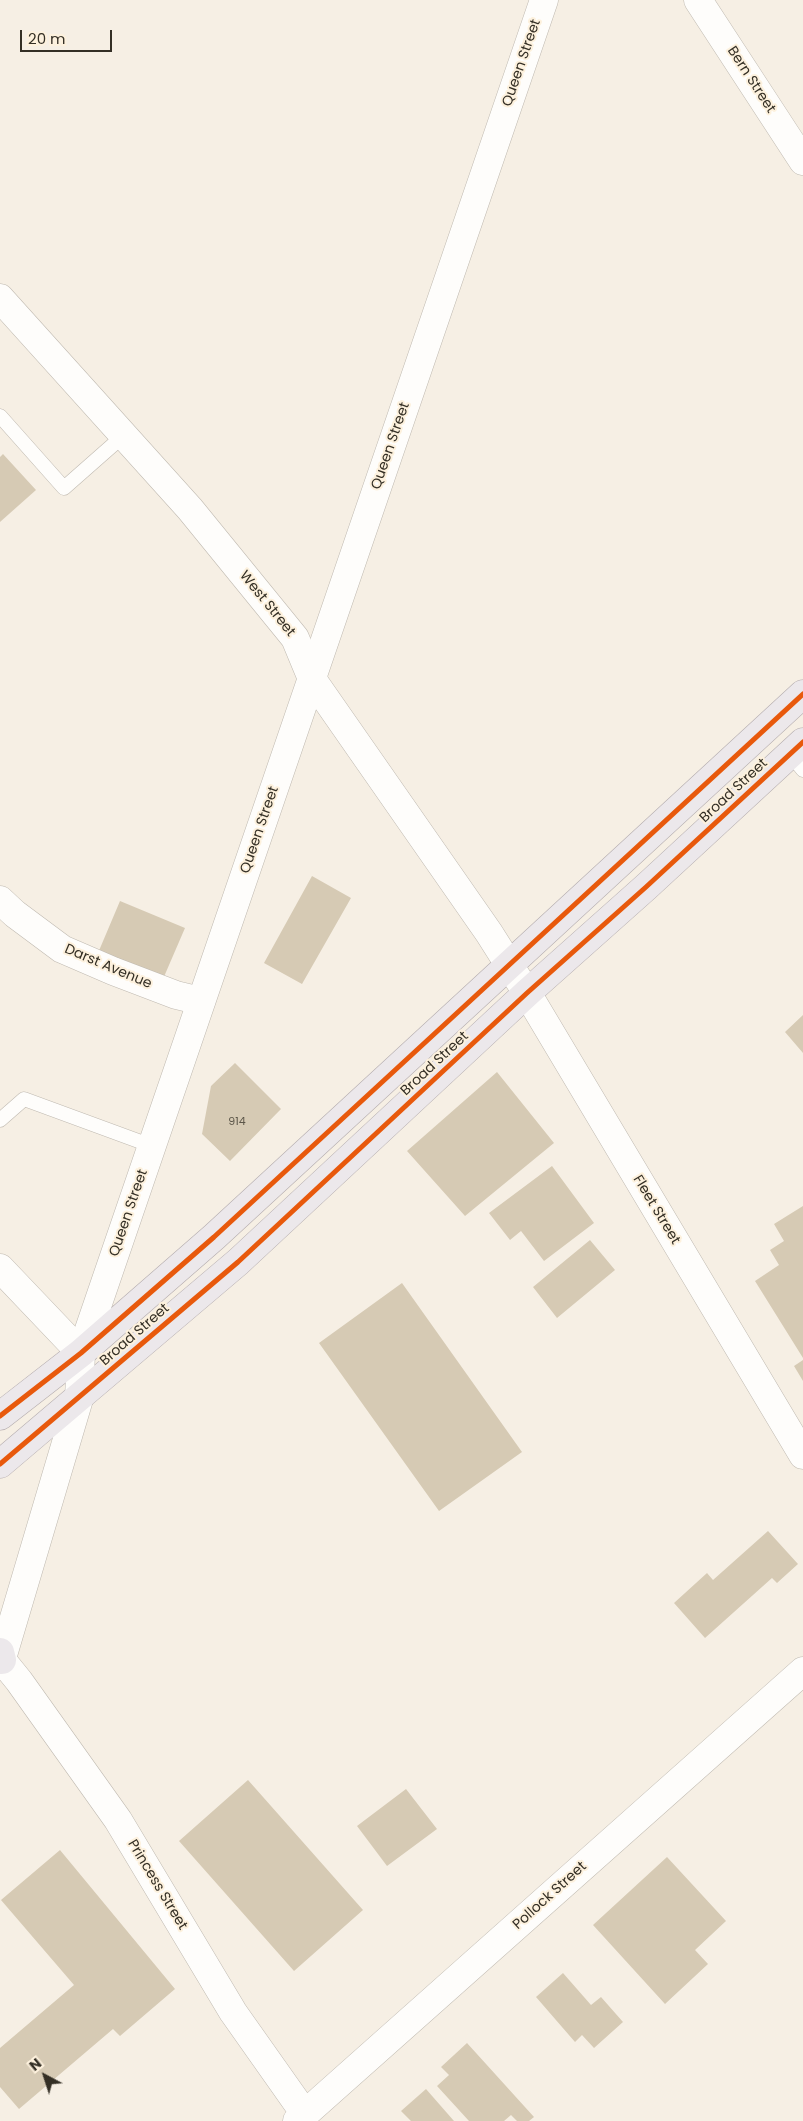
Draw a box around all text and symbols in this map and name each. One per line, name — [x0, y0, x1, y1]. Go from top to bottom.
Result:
street label: Queen Street — [499, 17, 545, 109]
scale bar — [22, 20, 115, 52]
text: 20 m — [28, 28, 66, 49]
street label: Bern Street — [723, 43, 779, 117]
street label: Queen Street — [368, 400, 414, 492]
street label: West Street — [235, 568, 299, 640]
street label: Broad Street — [697, 755, 771, 827]
street label: Queen Street — [237, 784, 283, 876]
street label: Darst Avenue — [62, 941, 154, 993]
street label: Broad Street — [398, 1028, 472, 1100]
house number: 914 — [228, 1115, 246, 1129]
street label: Queen Street — [106, 1167, 152, 1259]
street label: Fleet Street — [629, 1172, 683, 1248]
street label: Broad Street — [97, 1300, 173, 1370]
street label: Princess Street — [123, 1837, 191, 1933]
street label: Pollock Street — [510, 1859, 590, 1933]
north arrow — [20, 2051, 70, 2101]
text: N — [25, 2053, 46, 2076]

